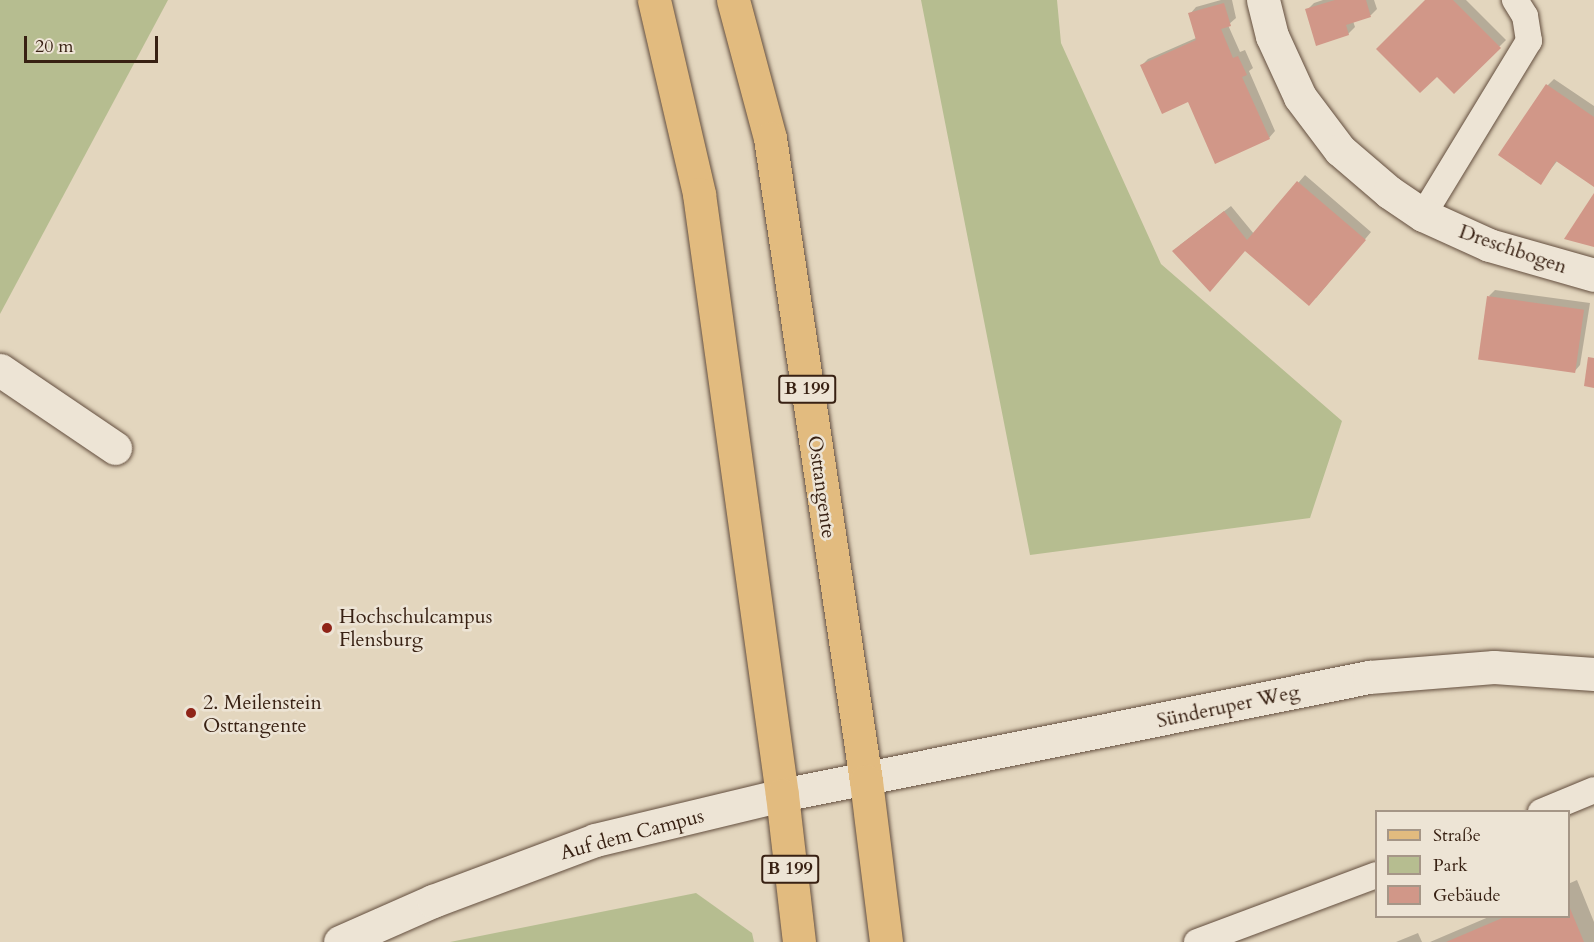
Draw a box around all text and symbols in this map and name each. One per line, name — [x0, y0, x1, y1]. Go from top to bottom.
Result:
scale bar — [27, 24, 160, 62]
text: 20 m — [35, 34, 74, 59]
street label: Dreschbogen — [1456, 219, 1570, 279]
road number: B 199 — [777, 374, 837, 404]
street label: Osttangente — [803, 434, 841, 540]
place label: Hochschulcampus Flensburg — [339, 604, 492, 651]
marker: Hochschulcampus Flensburg — [320, 621, 334, 635]
street label: Sünderuper Weg — [1155, 679, 1301, 733]
place label: 2. Meilenstein Osttangente — [203, 690, 322, 737]
marker: 2. Meilenstein Osttangente — [184, 706, 198, 720]
street label: Auf dem Campus — [557, 803, 707, 865]
legend — [1375, 810, 1570, 918]
text: Straße — [1433, 823, 1481, 848]
text: Park — [1433, 853, 1468, 878]
road number: B 199 — [760, 854, 820, 884]
text: Gebäude — [1433, 883, 1501, 908]

